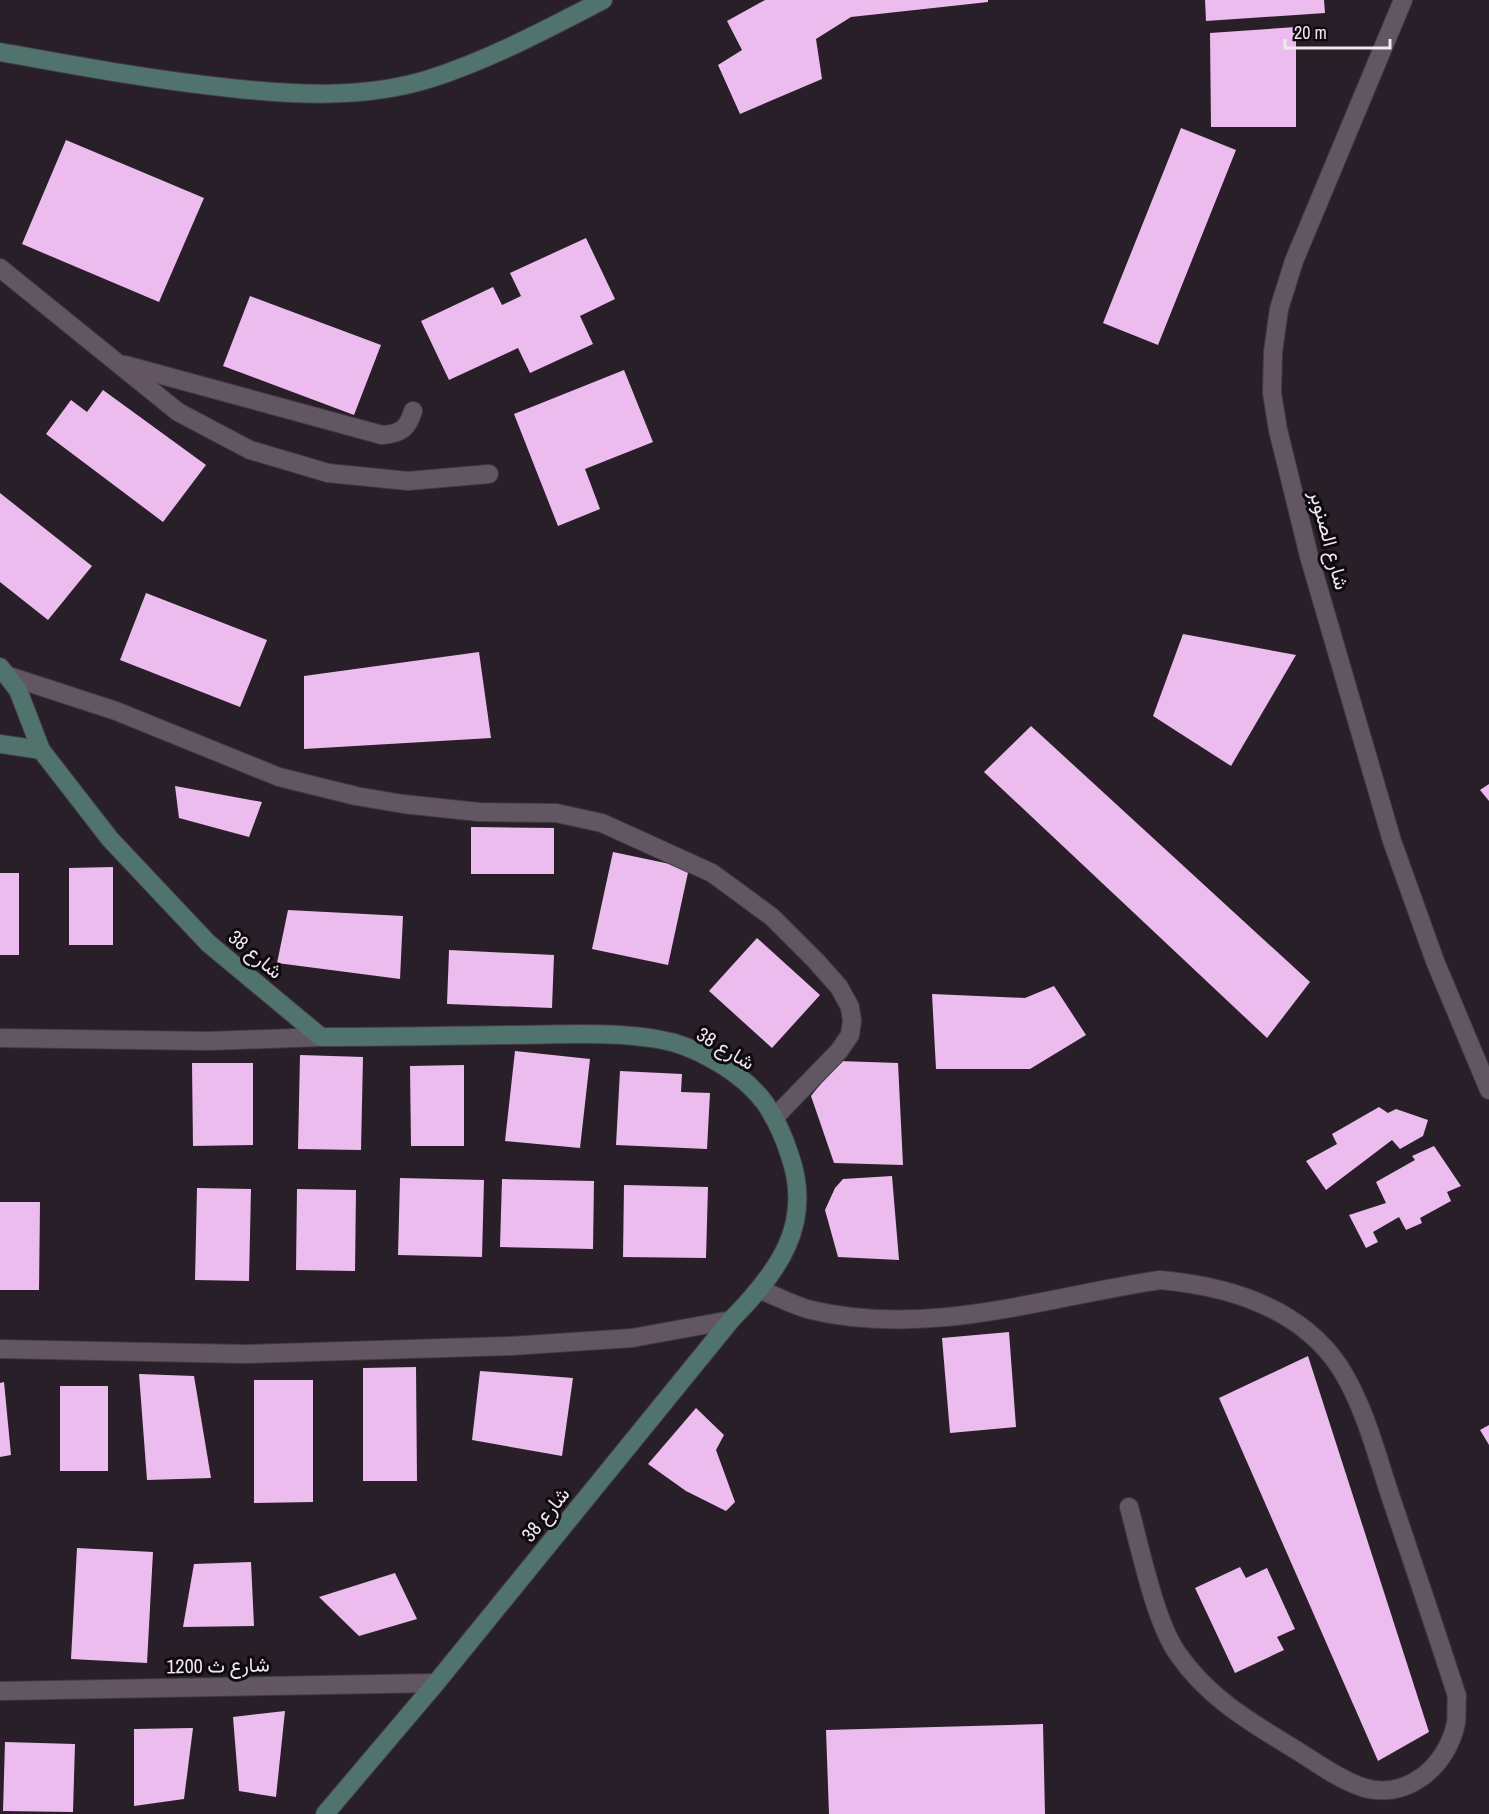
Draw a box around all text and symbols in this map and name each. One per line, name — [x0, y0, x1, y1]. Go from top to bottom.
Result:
scale bar — [1285, 12, 1390, 50]
text: 20 m — [1294, 20, 1327, 45]
street label: شارع الصنوبر — [1303, 486, 1356, 593]
street label: شارع 38 — [223, 923, 289, 985]
street label: شارع 38 — [692, 1020, 760, 1077]
street label: شارع 38 — [515, 1481, 576, 1548]
street label: شارع ث 1200 — [166, 1651, 270, 1680]

